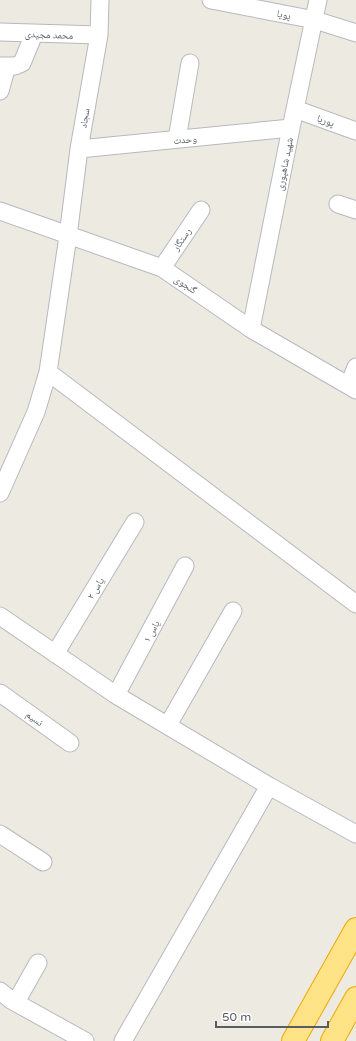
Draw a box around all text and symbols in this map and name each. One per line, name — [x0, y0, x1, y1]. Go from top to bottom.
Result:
street label: پویا — [276, 8, 292, 22]
street label: محمد مجیدی — [25, 28, 74, 42]
street label: سجاد — [77, 107, 93, 129]
street label: پوریا — [315, 112, 336, 130]
street label: وحدت — [173, 133, 198, 147]
street label: شهید شاهپوری — [274, 136, 296, 192]
street label: رستگار — [169, 226, 194, 254]
street label: گنجوی — [172, 273, 199, 297]
street label: یاس ۲ — [85, 575, 107, 602]
street label: یاس ۱ — [141, 618, 163, 645]
street label: نسیم — [23, 709, 46, 730]
scale bar — [216, 1003, 328, 1029]
text: 50 m — [222, 1010, 251, 1024]

